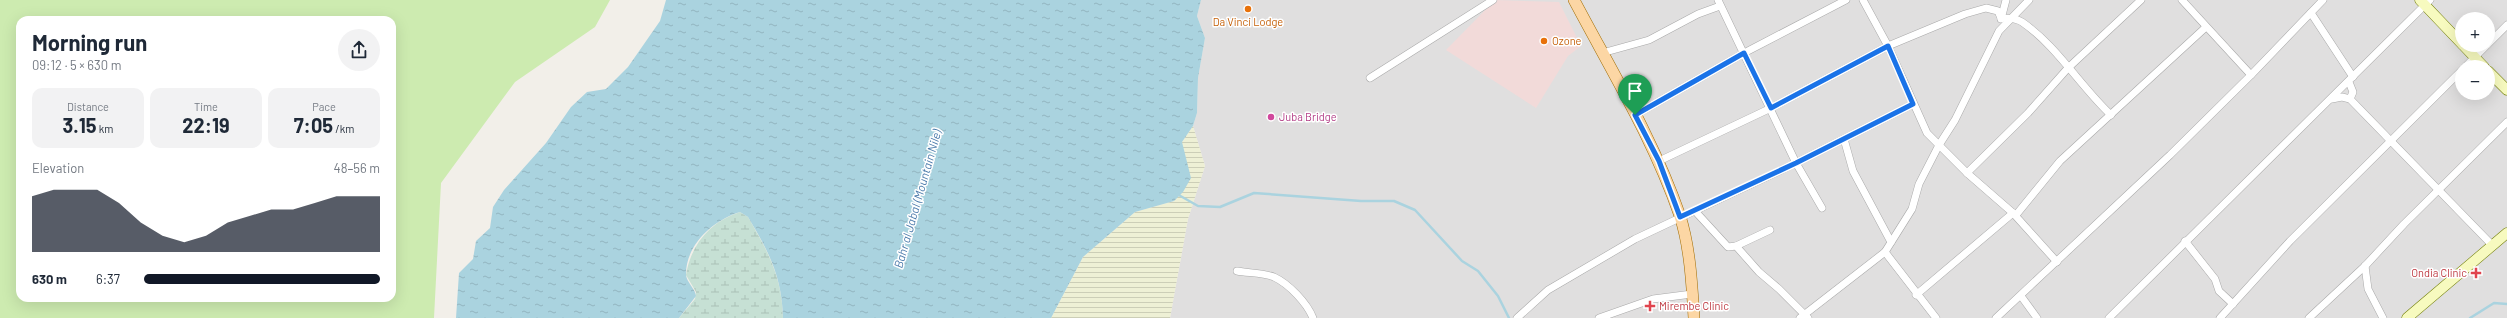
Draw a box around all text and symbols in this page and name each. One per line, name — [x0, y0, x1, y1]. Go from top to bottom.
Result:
marker: Da Vinci Lodge — [1243, 4, 1253, 14]
map controls — [2455, 12, 2495, 100]
button: + — [2455, 12, 2495, 52]
place label: Da Vinci Lodge — [1213, 15, 1283, 28]
text: Morning run — [32, 29, 147, 55]
button: share — [338, 29, 380, 71]
place label: Ozone — [1552, 34, 1582, 47]
marker: Ozone — [1539, 36, 1549, 46]
text: 09:12 · 5 × 630 m — [32, 57, 121, 73]
button: − — [2455, 60, 2495, 100]
pin — [1618, 74, 1652, 115]
icon: arrive — [1624, 80, 1646, 102]
text: Distance — [67, 100, 109, 113]
text: Time — [194, 100, 218, 113]
text: Pace — [312, 100, 336, 113]
place label: Juba Bridge — [1279, 110, 1337, 123]
marker: Juba Bridge — [1266, 112, 1276, 122]
text: 3.15 — [63, 113, 97, 137]
text: 22:19 — [182, 113, 230, 137]
text: 7:05 — [294, 113, 333, 137]
text: km — [97, 122, 113, 135]
text: /km — [333, 122, 354, 135]
water label: Bahr al Jabal (Mountain Nile) — [891, 127, 944, 270]
text: Elevation — [32, 160, 84, 176]
text: 48–56 m — [333, 160, 380, 176]
place label: Ondia Clinic — [2411, 266, 2467, 279]
marker: Ondia Clinic — [2470, 267, 2482, 279]
text: 630 m — [32, 271, 67, 287]
text: 6:37 — [96, 271, 120, 287]
place label: Mirembe Clinic — [1659, 299, 1729, 312]
marker: Mirembe Clinic — [1644, 300, 1656, 312]

